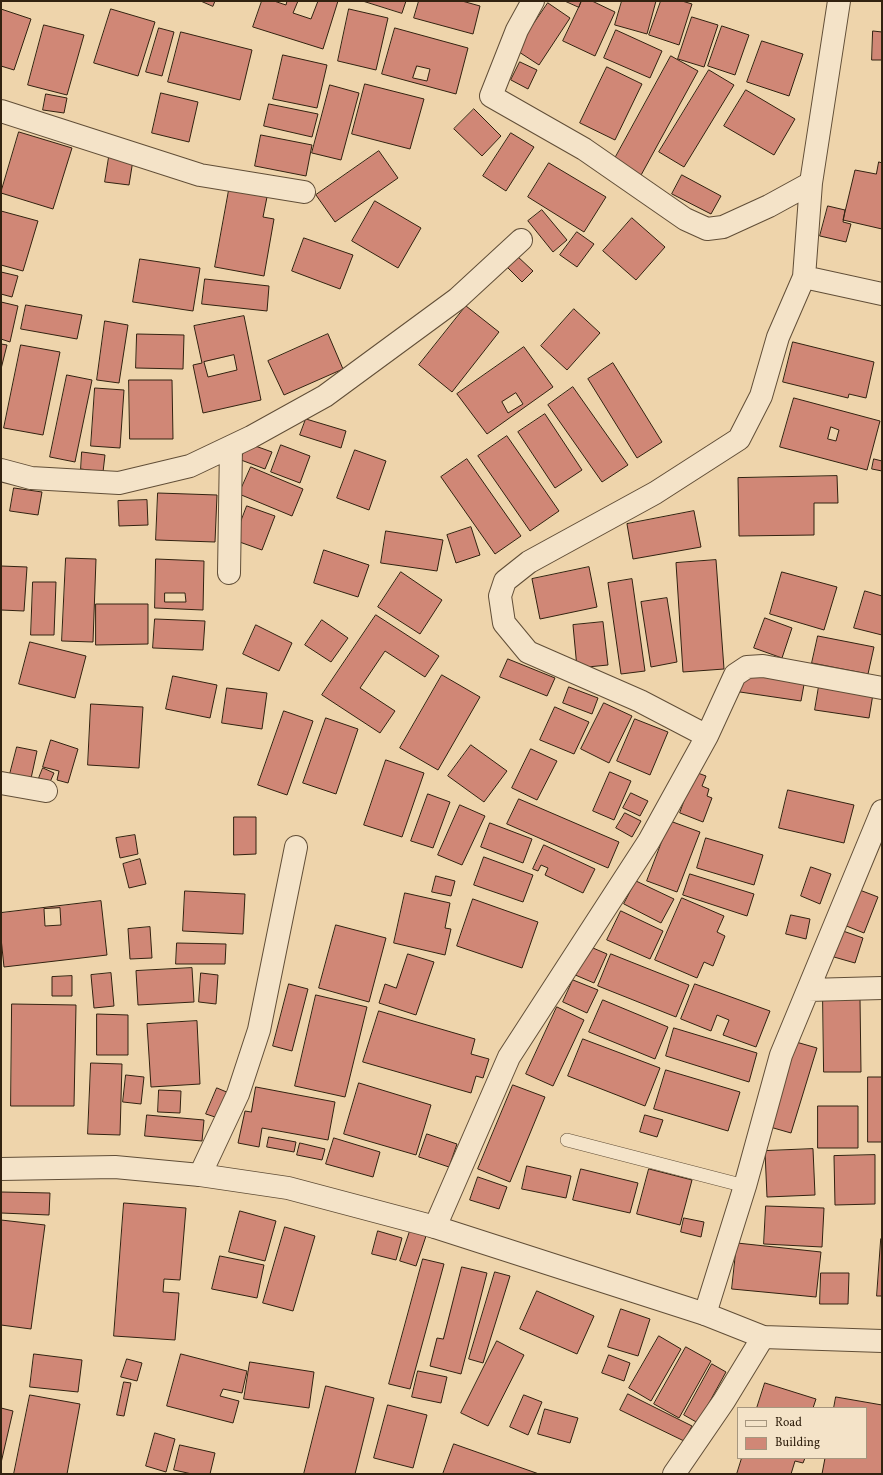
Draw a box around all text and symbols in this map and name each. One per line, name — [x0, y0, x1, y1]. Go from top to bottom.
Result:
legend — [737, 1407, 867, 1459]
text: Road — [775, 1415, 802, 1431]
text: Building — [775, 1435, 820, 1451]

